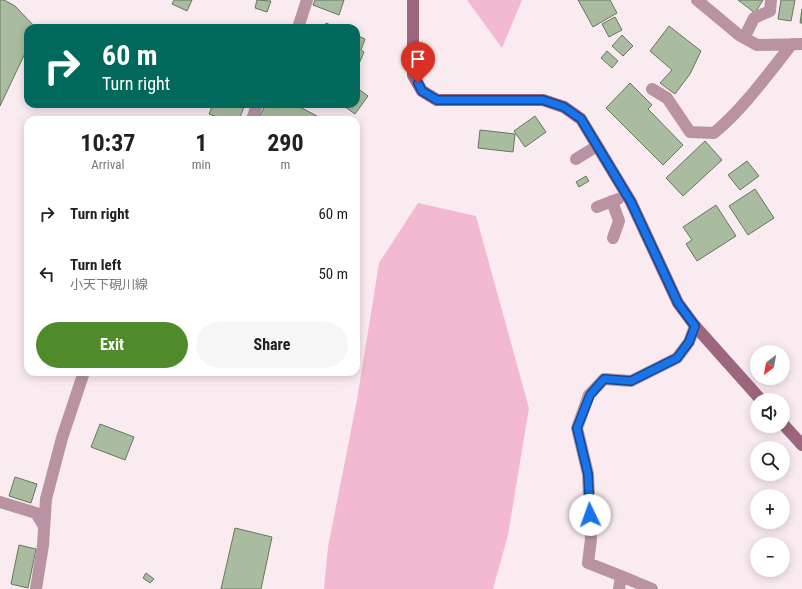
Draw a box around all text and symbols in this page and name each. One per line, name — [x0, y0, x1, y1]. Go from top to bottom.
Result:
text: 60 m — [102, 39, 158, 72]
icon: right — [36, 40, 88, 92]
pin — [401, 42, 435, 83]
icon: arrive — [407, 48, 429, 70]
text: Turn right — [102, 73, 170, 94]
text: 10:37 — [80, 129, 135, 157]
text: 1 — [195, 129, 207, 157]
text: 290 — [267, 129, 304, 157]
text: Arrival — [91, 157, 124, 172]
text: min — [192, 157, 211, 172]
text: m — [281, 157, 290, 172]
icon: right — [36, 203, 58, 225]
text: Turn right — [70, 205, 129, 223]
text: 60 m — [318, 205, 348, 223]
text: Turn left — [70, 256, 121, 274]
icon: left — [36, 263, 58, 285]
text: 50 m — [318, 265, 348, 283]
text: 小天下硯川線 — [70, 277, 148, 292]
button: Exit — [36, 322, 188, 368]
button: Share — [196, 322, 348, 368]
north arrow — [750, 345, 790, 385]
map controls — [750, 345, 790, 577]
button: sound — [750, 393, 790, 433]
button: search — [750, 441, 790, 481]
button: + — [750, 489, 790, 529]
position arrow — [569, 494, 611, 536]
button: − — [750, 537, 790, 577]

